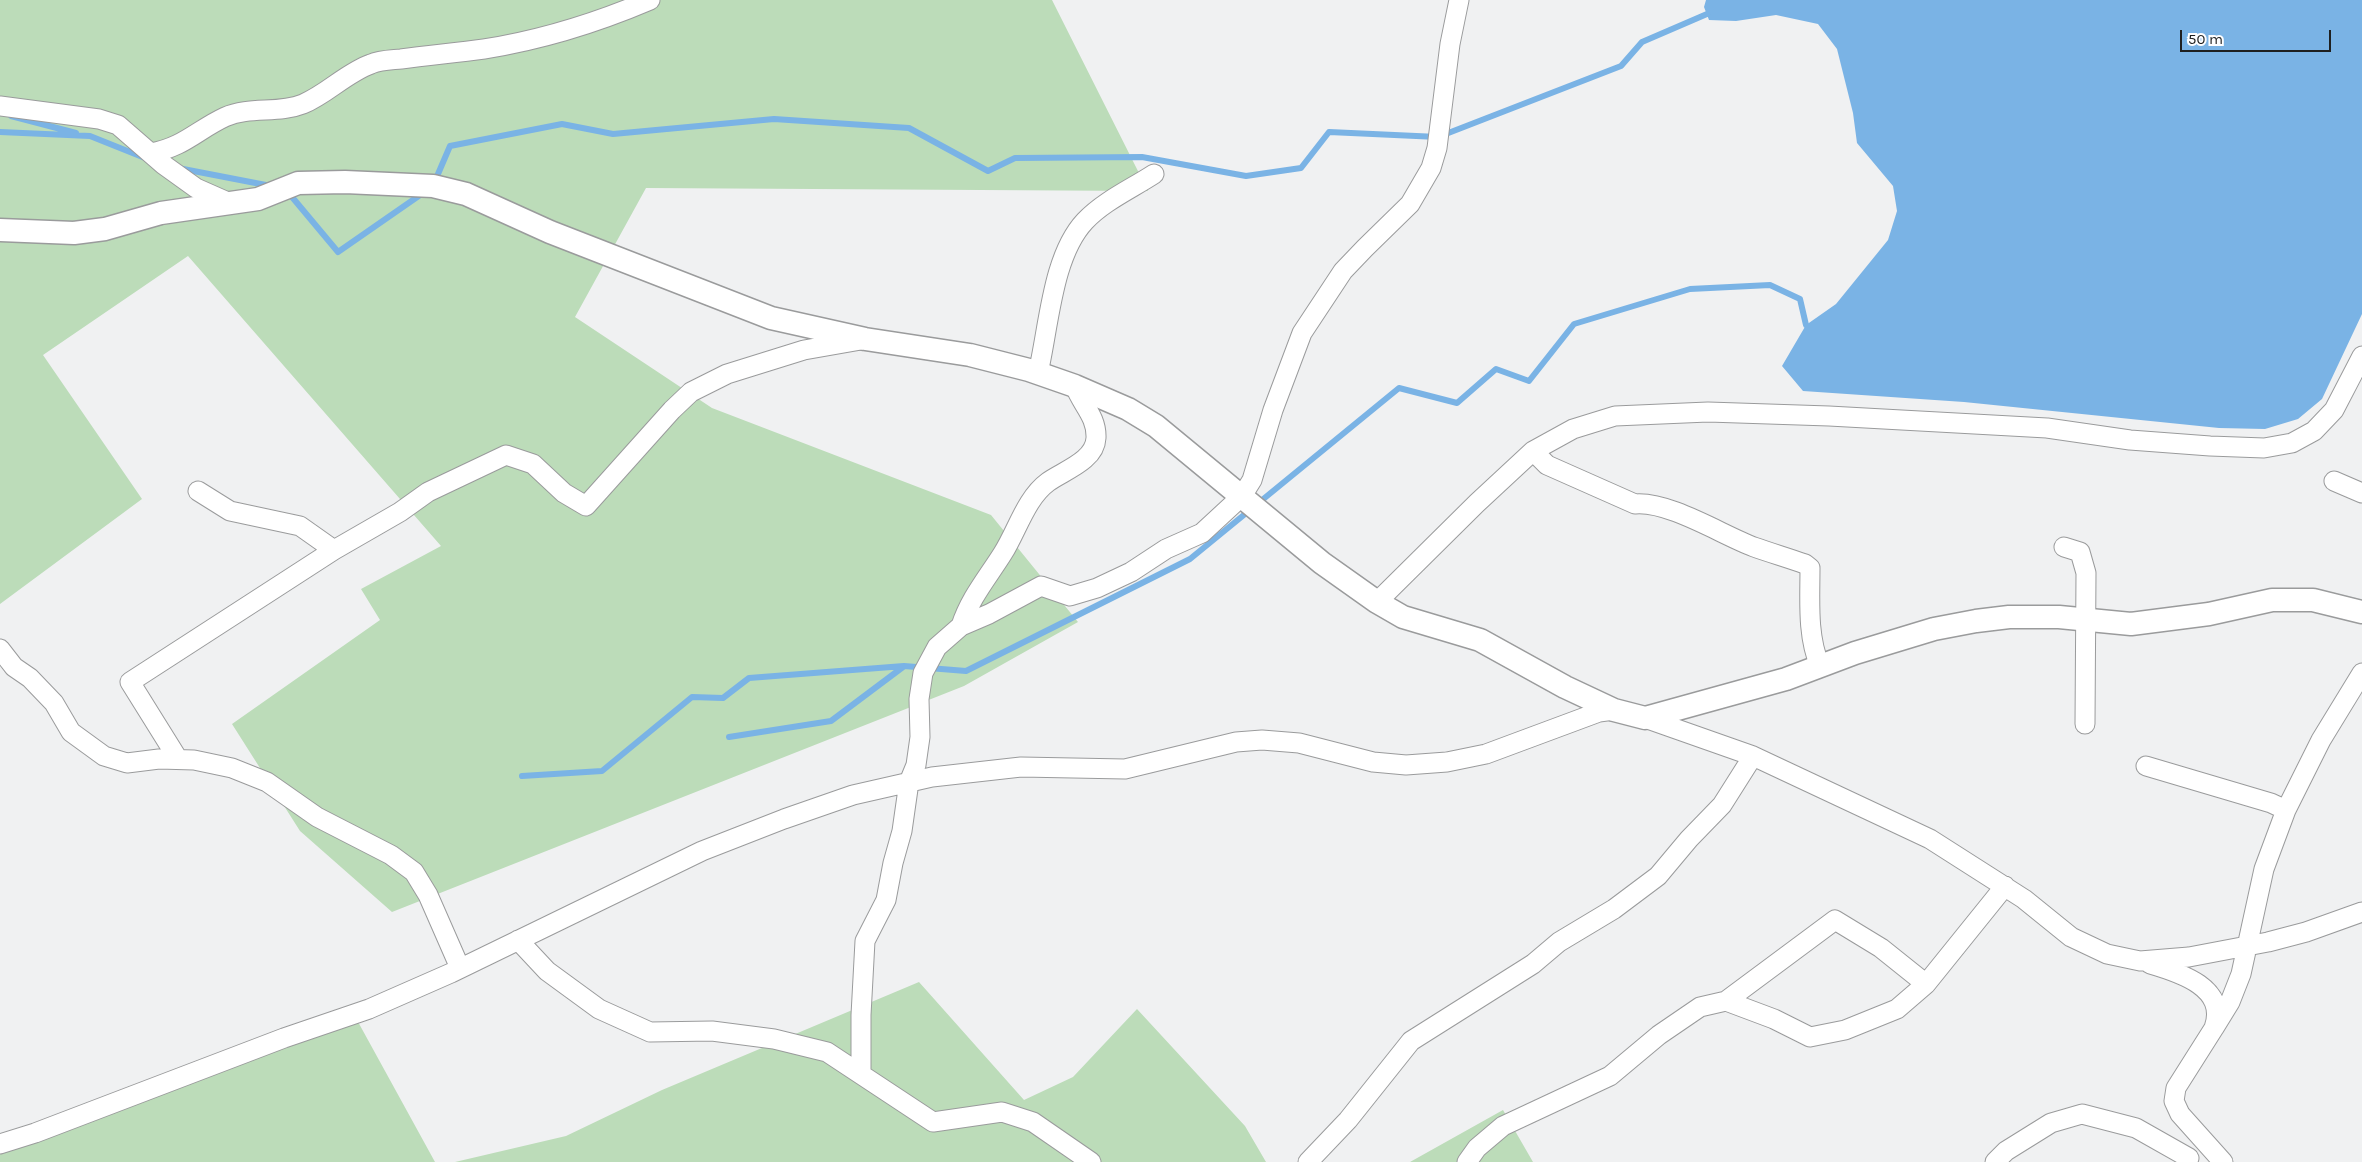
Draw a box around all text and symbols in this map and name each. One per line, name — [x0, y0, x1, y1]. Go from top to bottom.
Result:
scale bar — [2182, 20, 2333, 52]
text: 50 m — [2188, 30, 2223, 48]

